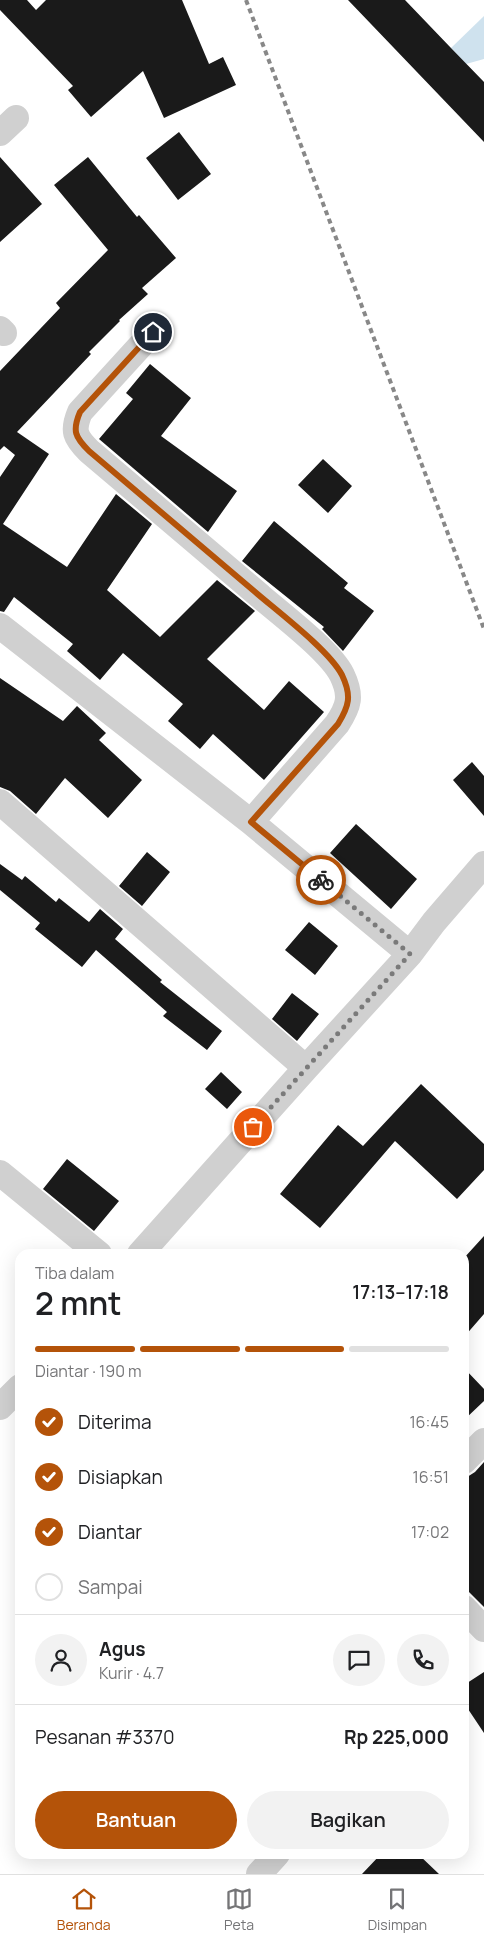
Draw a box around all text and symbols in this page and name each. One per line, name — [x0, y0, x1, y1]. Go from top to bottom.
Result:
pin — [132, 311, 174, 353]
icon: home — [139, 318, 167, 346]
courier — [296, 855, 346, 905]
icon: bike — [307, 866, 335, 894]
pin — [232, 1106, 274, 1148]
icon: bag — [239, 1113, 267, 1141]
text: Tiba dalam — [35, 1262, 114, 1284]
text: 17:13–17:18 — [352, 1279, 449, 1305]
text: 2 mnt — [35, 1281, 122, 1325]
text: Diantar · 190 m — [35, 1360, 142, 1382]
icon: check — [35, 1408, 63, 1436]
text: Diterima — [78, 1409, 151, 1435]
text: 16:45 — [409, 1411, 449, 1433]
icon: check — [35, 1463, 63, 1491]
text: Disiapkan — [78, 1464, 163, 1490]
text: 16:51 — [413, 1466, 449, 1488]
icon: check — [35, 1518, 63, 1546]
text: Diantar — [78, 1519, 142, 1545]
text: 17:02 — [411, 1521, 449, 1543]
text: Sampai — [78, 1574, 143, 1600]
button: person — [35, 1634, 87, 1686]
button: chat — [333, 1634, 385, 1686]
button: phone — [397, 1634, 449, 1686]
text: Agus — [99, 1636, 146, 1662]
text: Kurir · 4.7 — [99, 1662, 164, 1684]
text: Pesanan #3370 — [35, 1724, 175, 1750]
text: Rp 225,000 — [344, 1724, 449, 1750]
button: Bantuan — [35, 1791, 237, 1849]
button: Bagikan — [247, 1791, 449, 1849]
tab: Beranda — [57, 1885, 110, 1934]
tab: Peta — [224, 1885, 254, 1934]
tab: Disimpan — [368, 1885, 427, 1934]

